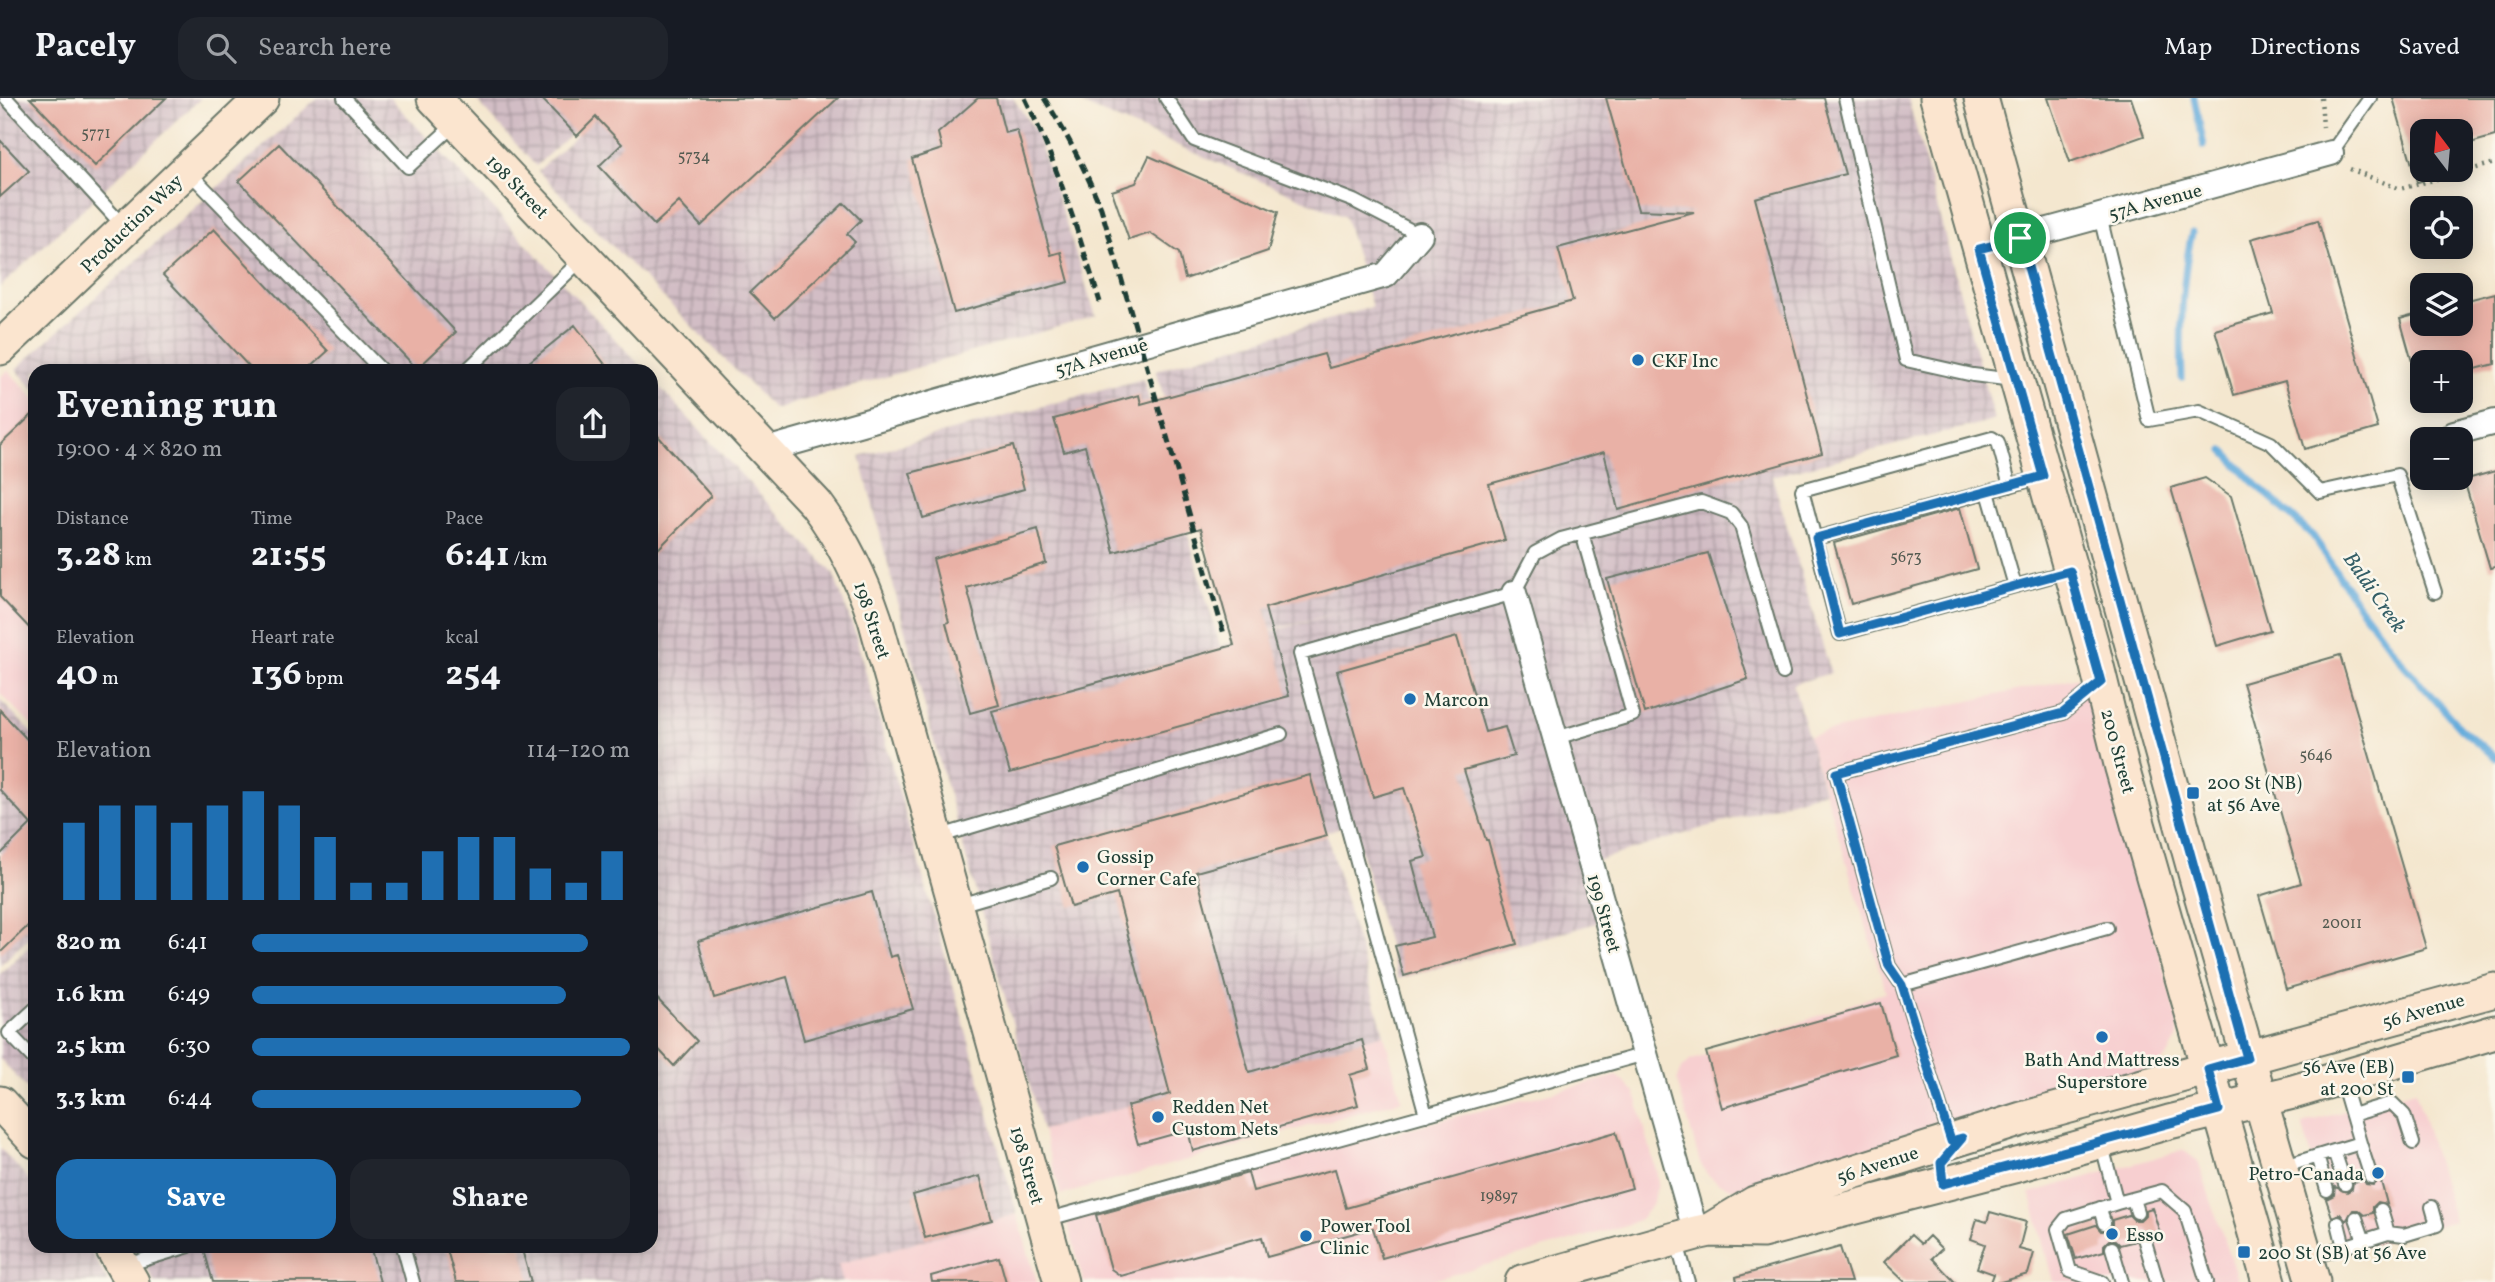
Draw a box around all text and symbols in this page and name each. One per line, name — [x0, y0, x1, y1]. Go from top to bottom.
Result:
search box — [178, 17, 668, 80]
text: Pacely — [35, 25, 136, 71]
icon: search — [202, 29, 240, 67]
text: Search here — [258, 30, 391, 66]
text: Map — [2164, 31, 2212, 65]
text: Directions — [2250, 31, 2360, 65]
text: Saved — [2398, 31, 2460, 65]
north arrow — [2410, 119, 2473, 182]
map controls — [2410, 119, 2473, 490]
house number: 5771 — [81, 123, 111, 145]
house number: 5734 — [678, 146, 710, 168]
street label: 198 Street — [479, 149, 554, 226]
street label: Production Way — [76, 169, 189, 280]
street label: 57A Avenue — [2106, 178, 2205, 228]
button: locate — [2410, 196, 2473, 259]
pin — [1990, 208, 2050, 268]
icon: arrive — [2001, 219, 2039, 257]
button: layers — [2410, 273, 2473, 336]
street label: 57A Avenue — [1052, 332, 1151, 384]
place label: CKF Inc — [1652, 349, 1718, 375]
button: + — [2410, 350, 2473, 413]
marker: CKF Inc — [1630, 352, 1646, 368]
text: Evening run — [56, 381, 278, 434]
button: share — [556, 387, 630, 461]
button: − — [2410, 427, 2473, 490]
text: 19:00 · 4 × 820 m — [56, 434, 222, 466]
text: Distance — [56, 506, 129, 532]
text: Time — [251, 506, 292, 532]
text: Pace — [445, 506, 483, 532]
text: 3.28 — [56, 532, 121, 580]
text: 21:55 — [251, 532, 327, 580]
text: 6:41 — [445, 532, 510, 580]
text: km — [121, 547, 152, 573]
text: /km — [510, 547, 548, 573]
house number: 5673 — [1890, 547, 1922, 569]
water label: Baldi Creek — [2335, 547, 2412, 639]
street label: 198 Street — [846, 578, 896, 663]
text: Elevation — [56, 625, 135, 651]
text: Heart rate — [251, 625, 335, 651]
text: kcal — [445, 625, 479, 651]
text: 40 — [56, 651, 98, 699]
text: 136 — [251, 651, 302, 699]
text: 254 — [445, 651, 502, 699]
text: m — [98, 666, 119, 692]
text: bpm — [302, 666, 344, 692]
place label: Marcon — [1424, 688, 1489, 714]
marker: Marcon — [1402, 691, 1418, 707]
street label: 200 Street — [2093, 706, 2141, 797]
text: Elevation — [56, 735, 152, 767]
text: 114–120 m — [527, 735, 630, 767]
house number: 5646 — [2300, 745, 2332, 767]
place label: 200 St (NB) at 56 Ave — [2207, 771, 2302, 819]
marker: 200 St (NB) at 56 Ave — [2185, 785, 2201, 801]
place label: Gossip Corner Cafe — [1097, 845, 1197, 893]
marker: Gossip Corner Cafe — [1075, 859, 1091, 875]
street label: 199 Street — [1579, 871, 1627, 956]
house number: 20011 — [2322, 913, 2362, 935]
text: 820 m — [56, 927, 121, 959]
text: 6:41 — [168, 927, 208, 959]
text: 1.6 km — [56, 979, 125, 1011]
text: 6:49 — [168, 979, 210, 1011]
street label: 56 Avenue — [2379, 988, 2468, 1036]
marker: Bath And Mattress Superstore — [2094, 1029, 2110, 1045]
text: 2.5 km — [56, 1031, 126, 1063]
text: 6:30 — [168, 1031, 210, 1063]
place label: Bath And Mattress Superstore — [2024, 1048, 2180, 1096]
place label: 56 Ave (EB) at 200 St — [2302, 1055, 2394, 1103]
marker: 56 Ave (EB) at 200 St — [2400, 1069, 2416, 1085]
text: 3.3 km — [56, 1083, 126, 1115]
text: 6:44 — [168, 1083, 213, 1115]
place label: Redden Net Custom Nets — [1172, 1095, 1278, 1143]
marker: Redden Net Custom Nets — [1150, 1109, 1166, 1125]
street label: 198 Street — [1002, 1123, 1050, 1208]
street label: 56 Avenue — [1833, 1140, 1922, 1191]
button: Save — [56, 1159, 336, 1239]
button: Share — [350, 1159, 630, 1239]
place label: Petro-Canada — [2248, 1162, 2364, 1188]
marker: Petro-Canada — [2370, 1165, 2386, 1181]
house number: 19897 — [1480, 1186, 1519, 1208]
place label: Power Tool Clinic — [1320, 1214, 1411, 1262]
place label: Esso — [2126, 1223, 2164, 1249]
marker: Esso — [2104, 1226, 2120, 1242]
marker: Power Tool Clinic — [1298, 1228, 1314, 1244]
place label: 200 St (SB) at 56 Ave — [2258, 1241, 2426, 1267]
marker: 200 St (SB) at 56 Ave — [2236, 1244, 2252, 1260]

